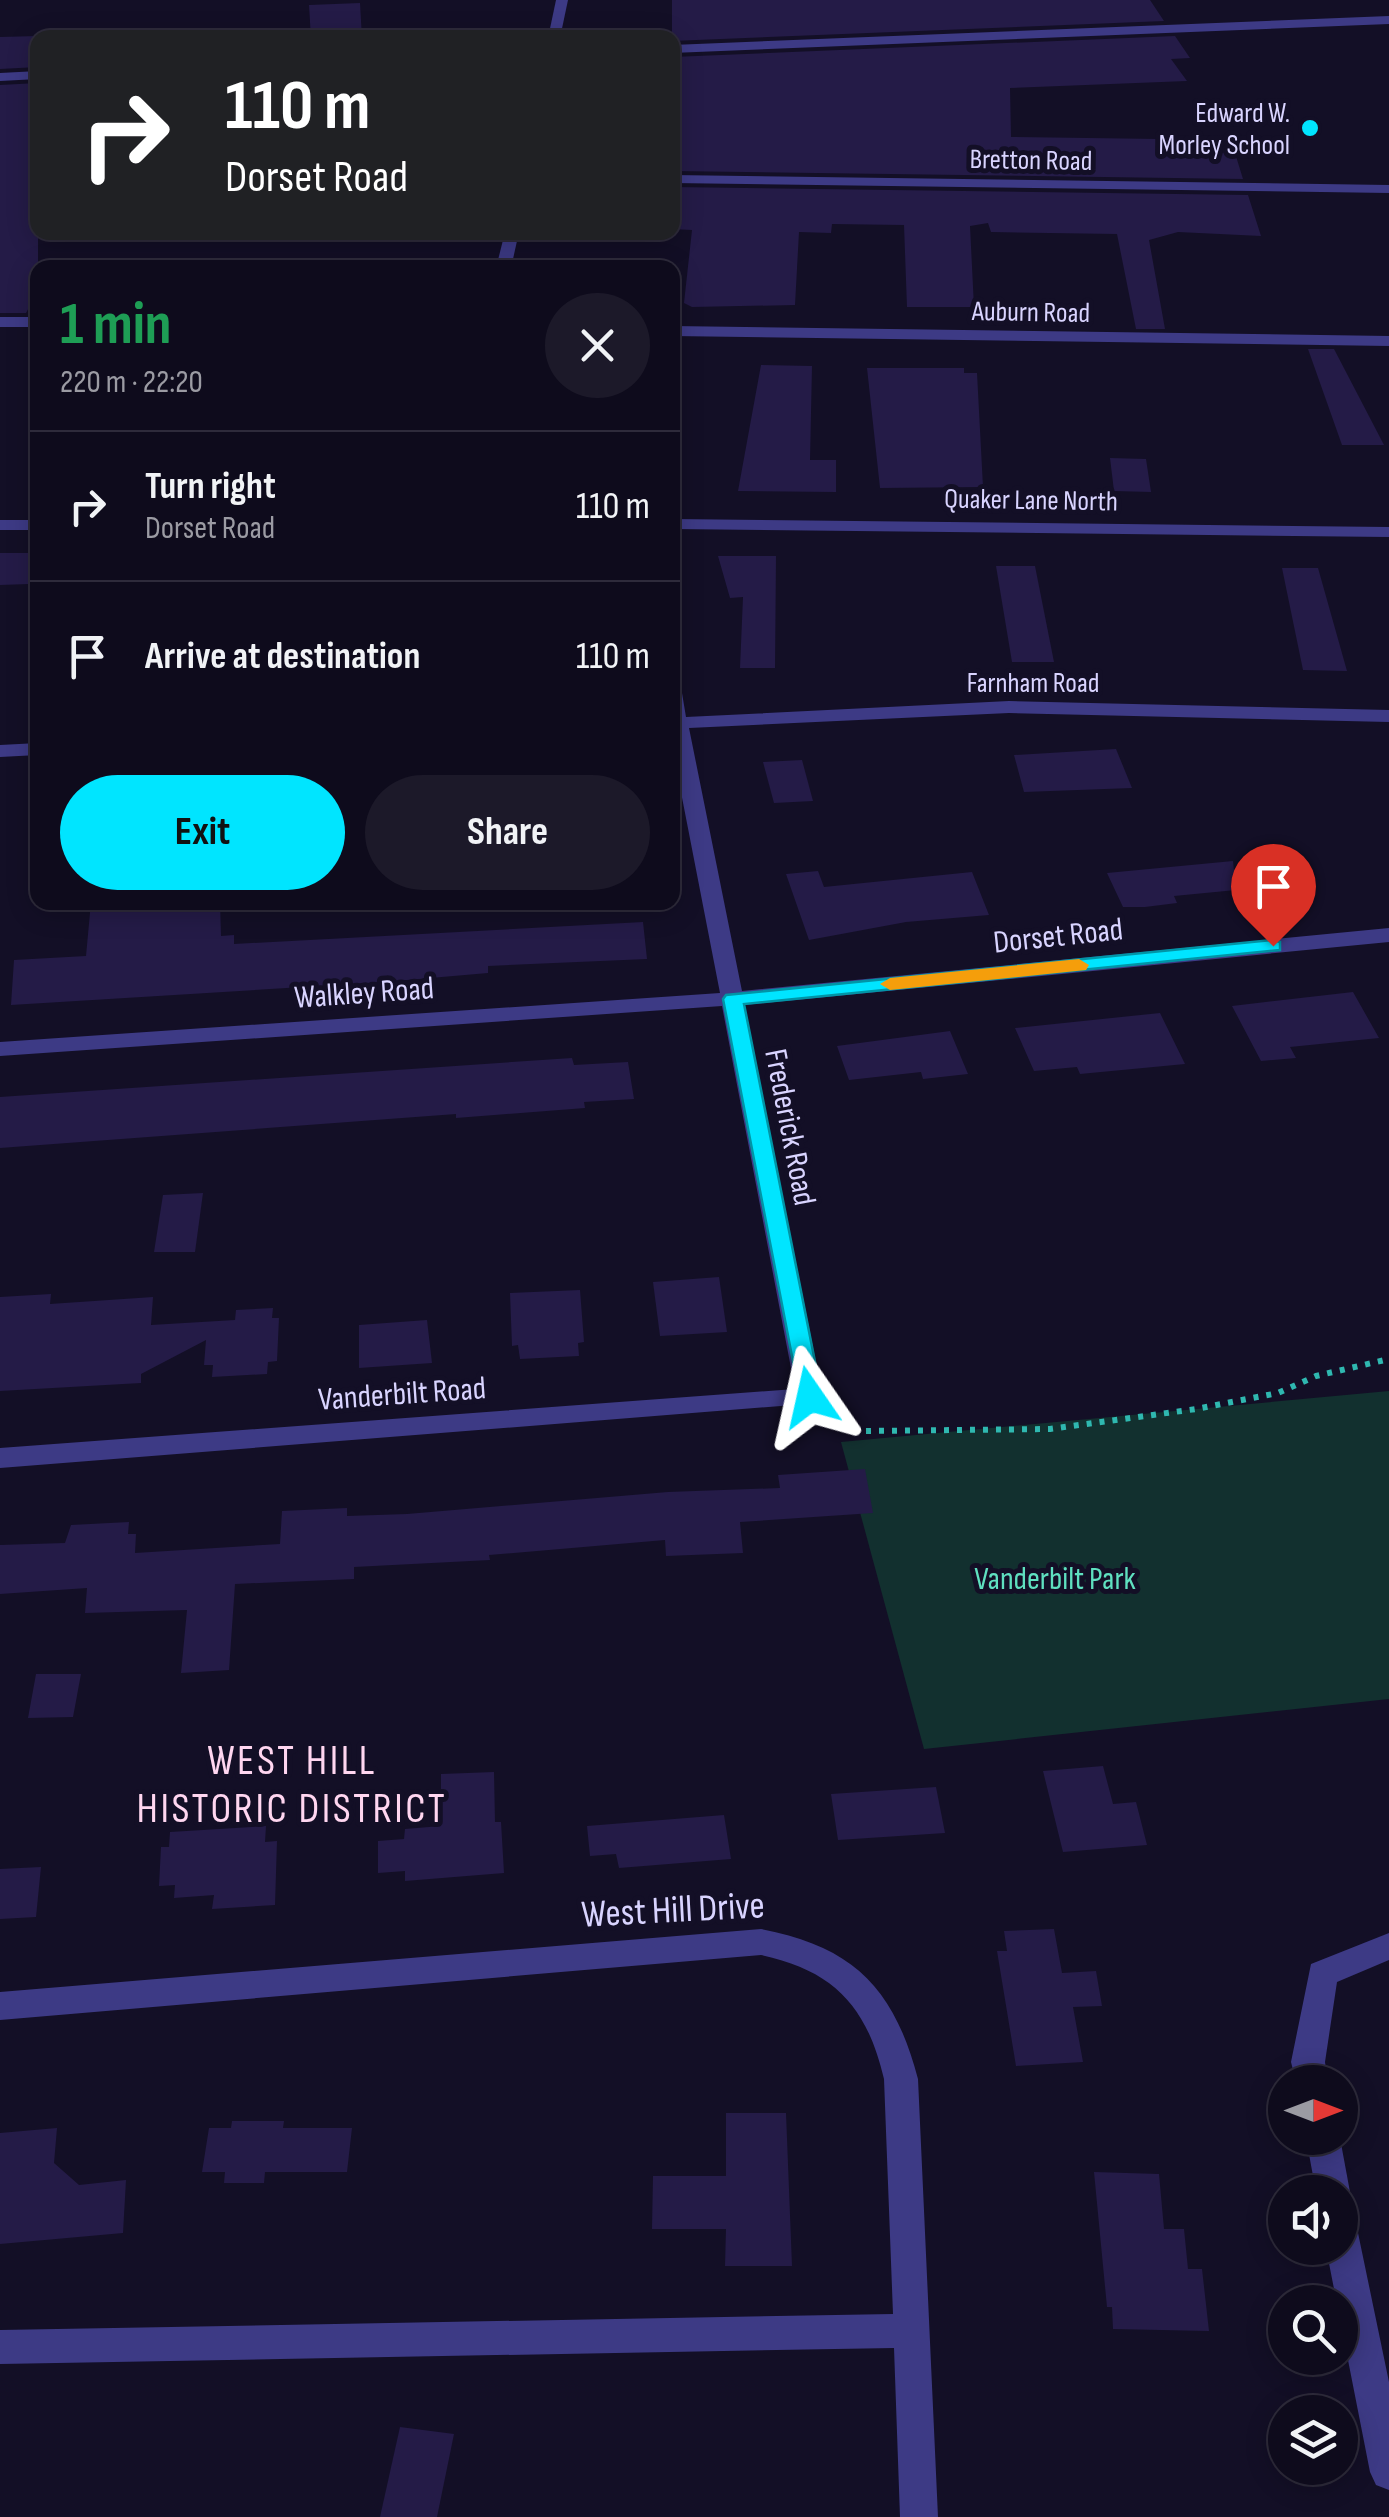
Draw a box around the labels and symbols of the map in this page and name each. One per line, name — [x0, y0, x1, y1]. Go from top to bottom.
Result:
place label: Edward W. Morley School — [1159, 97, 1290, 162]
marker: Edward W. Morley School — [1299, 117, 1321, 139]
street label: Bretton Road — [969, 143, 1093, 178]
street label: Auburn Road — [971, 295, 1090, 330]
street label: Quaker Lane North — [944, 482, 1118, 519]
street label: Farnham Road — [967, 667, 1099, 700]
pin — [1231, 844, 1316, 947]
street label: Dorset Road — [991, 910, 1125, 963]
street label: Walkley Road — [293, 969, 435, 1018]
street label: Frederick Road — [755, 1046, 824, 1209]
position arrow — [758, 1345, 862, 1449]
street label: Vanderbilt Road — [317, 1369, 487, 1420]
park label: Vanderbilt Park — [974, 1560, 1136, 1599]
district label: WEST HILL HISTORIC DISTRICT — [137, 1736, 447, 1835]
street label: West Hill Drive — [580, 1883, 766, 1938]
north arrow — [1268, 2065, 1358, 2155]

